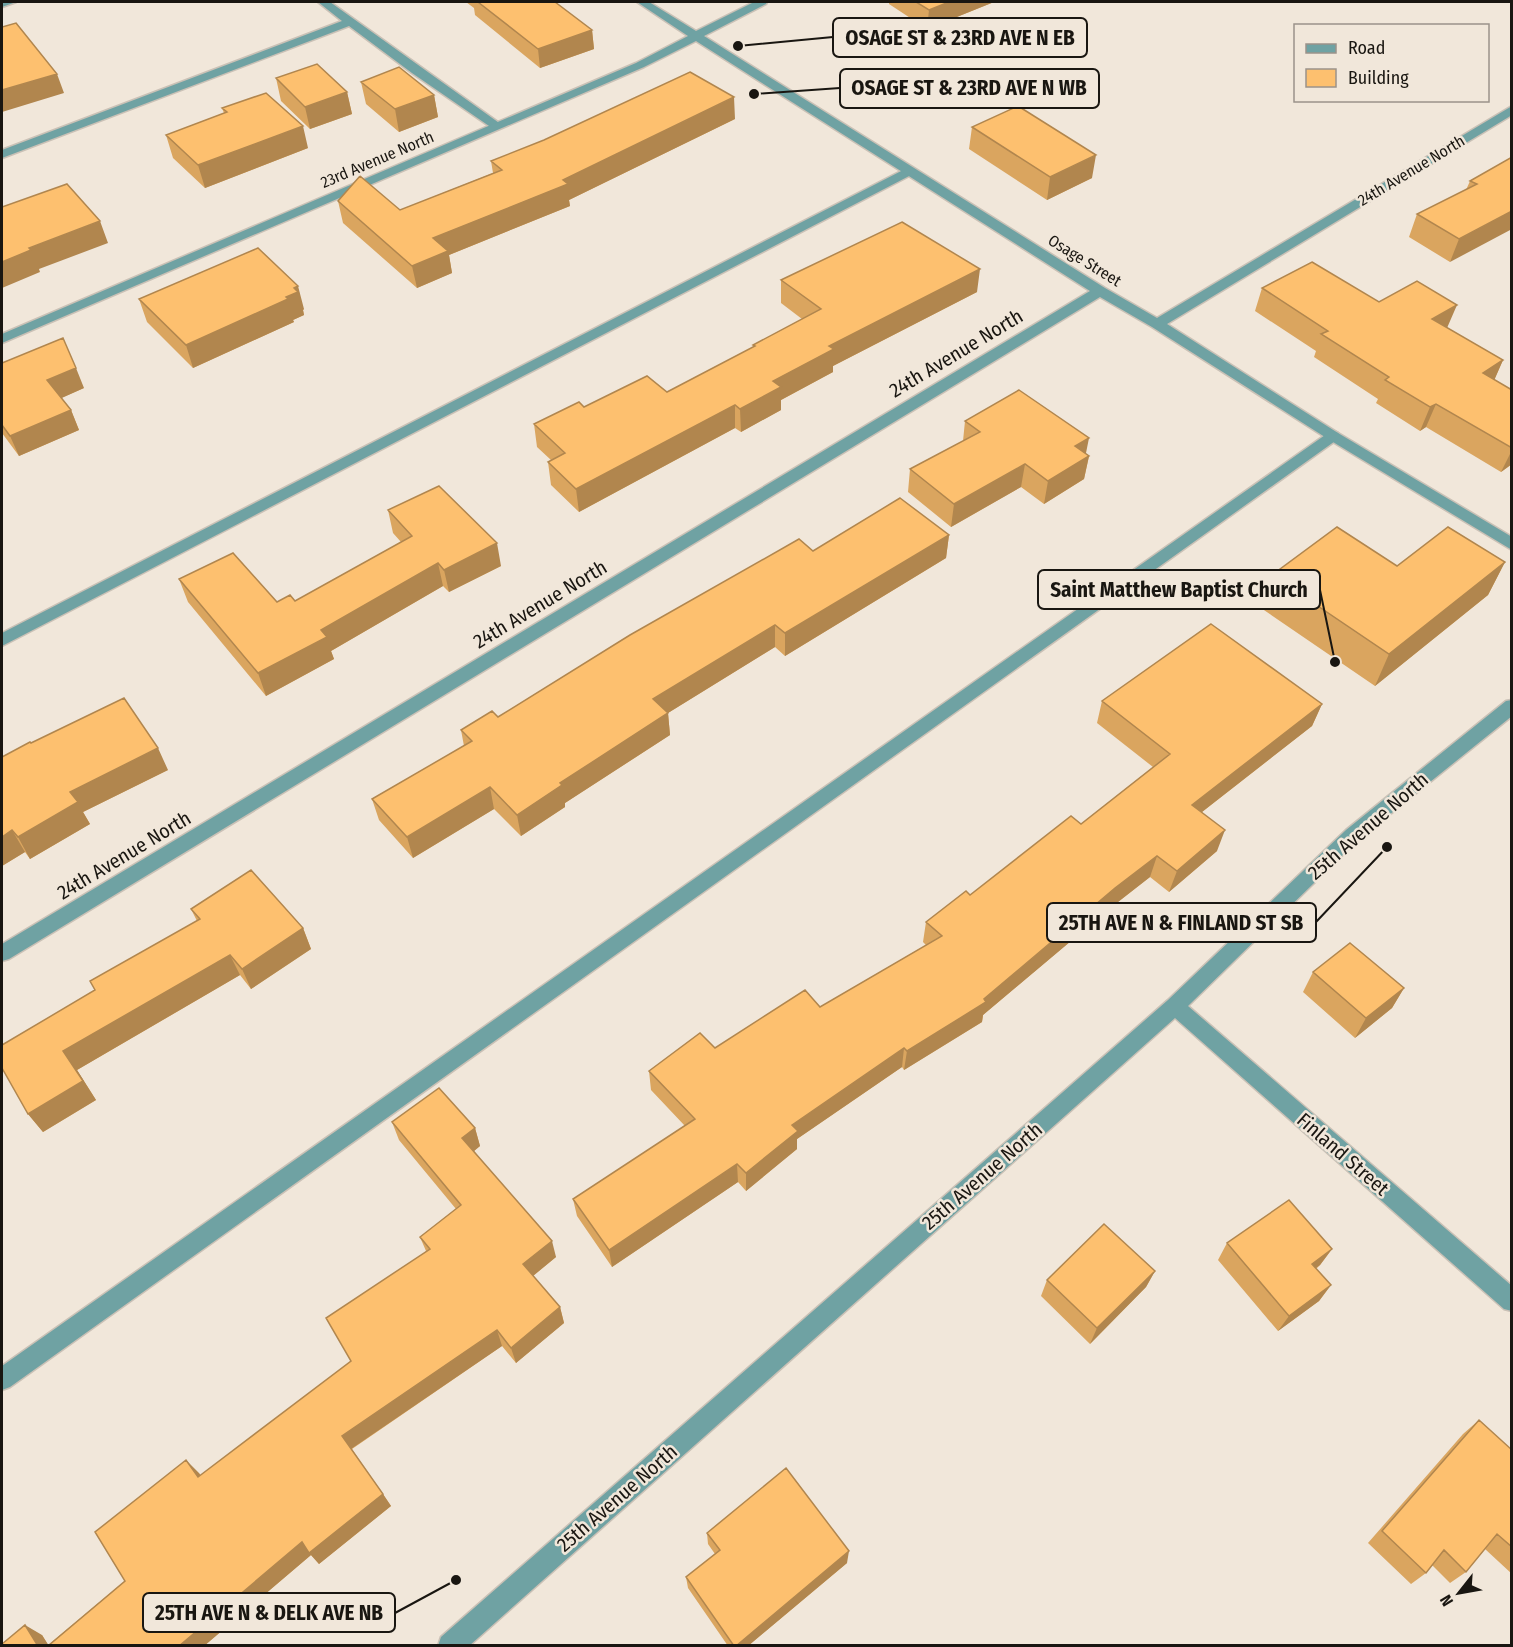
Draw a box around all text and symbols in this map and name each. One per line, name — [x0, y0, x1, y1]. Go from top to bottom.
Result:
callout: OSAGE ST & 23RD AVE N EB — [833, 18, 1087, 57]
legend — [1294, 24, 1489, 102]
text: OSAGE ST & 23RD AVE N EB — [845, 25, 1075, 51]
text: Road — [1348, 37, 1385, 59]
text: Building — [1348, 67, 1409, 89]
callout: OSAGE ST & 23RD AVE N WB — [840, 69, 1099, 108]
text: OSAGE ST & 23RD AVE N WB — [851, 75, 1087, 101]
street label: 23rd Avenue North — [318, 127, 437, 192]
street label: 24th Avenue North — [1354, 131, 1468, 210]
street label: Osage Street — [1045, 230, 1125, 291]
street label: 24th Avenue North — [885, 304, 1027, 402]
street label: 24th Avenue North — [469, 555, 611, 653]
callout: Saint Matthew Baptist Church — [1038, 570, 1320, 609]
text: Saint Matthew Baptist Church — [1050, 577, 1308, 603]
street label: 25th Avenue North — [1303, 767, 1433, 885]
street label: 24th Avenue North — [53, 806, 195, 904]
callout: 25TH AVE N & FINLAND ST SB — [1047, 903, 1316, 942]
text: 25TH AVE N & FINLAND ST SB — [1058, 910, 1304, 936]
street label: Finland Street — [1292, 1108, 1394, 1201]
street label: 25th Avenue North — [917, 1117, 1047, 1235]
street label: 25th Avenue North — [552, 1439, 682, 1557]
north arrow — [1429, 1563, 1489, 1623]
text: N — [1436, 1591, 1457, 1609]
callout: 25TH AVE N & DELK AVE NB — [143, 1593, 395, 1632]
text: 25TH AVE N & DELK AVE NB — [154, 1600, 383, 1626]

